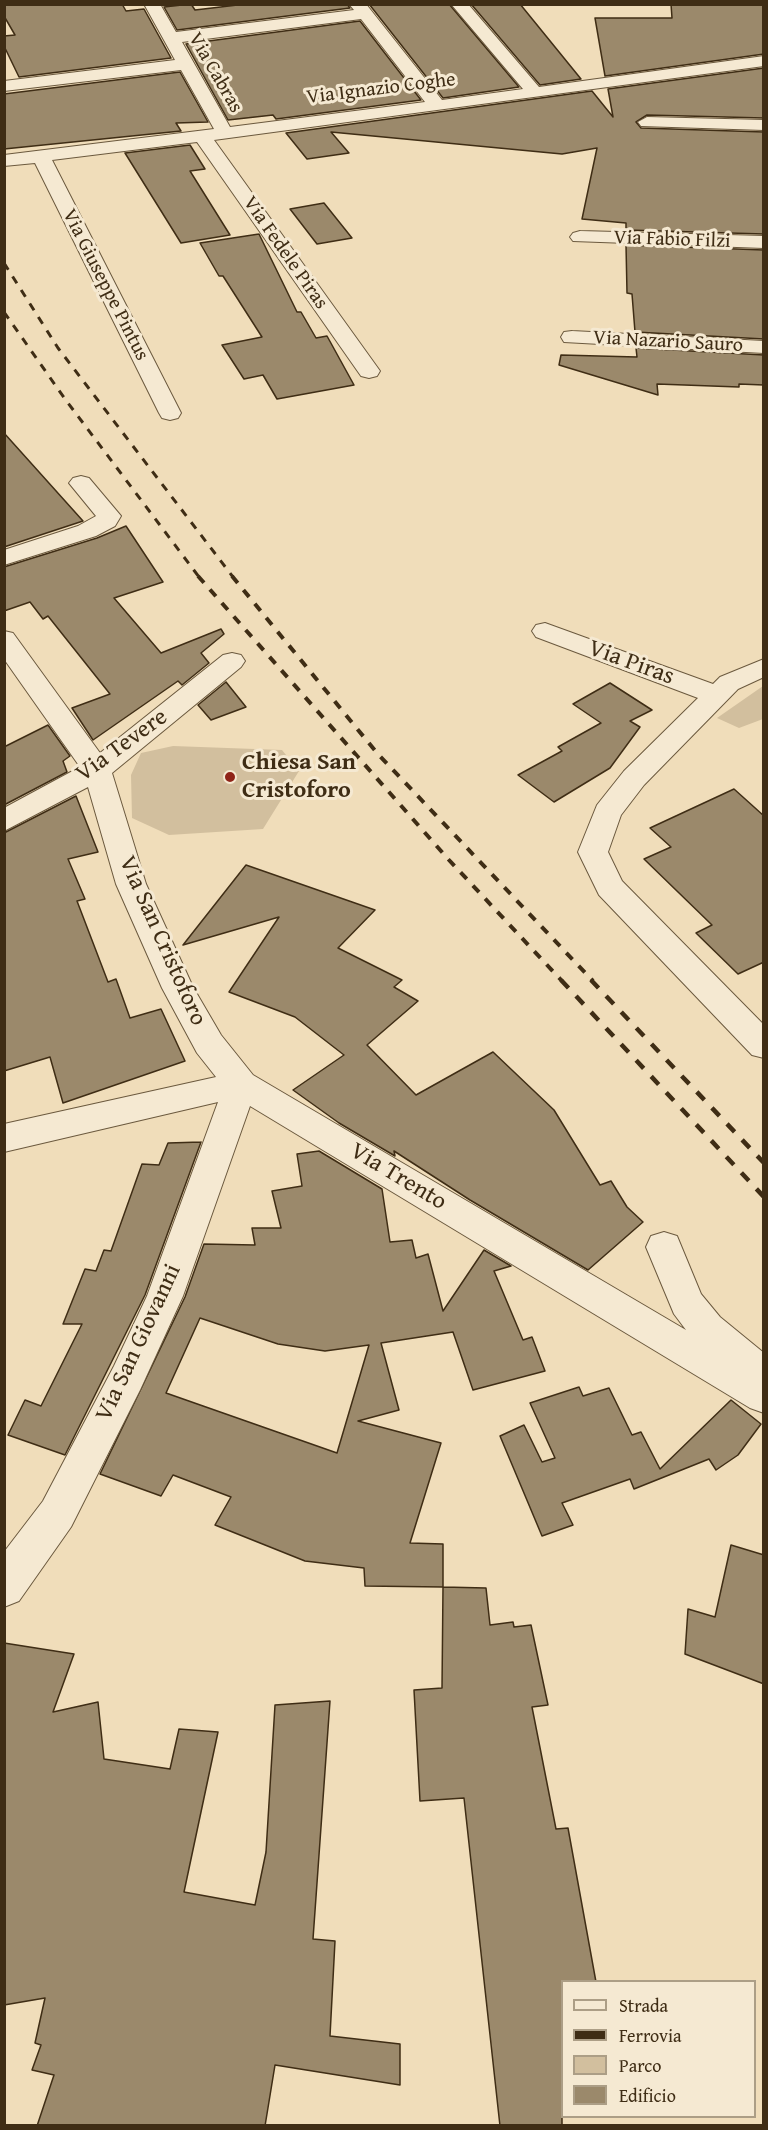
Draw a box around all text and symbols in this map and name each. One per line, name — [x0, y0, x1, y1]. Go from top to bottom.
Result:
street label: Via Cabras — [182, 29, 248, 117]
street label: Via Ignazio Coghe — [305, 68, 457, 110]
street label: Via Fedele Piras — [237, 192, 333, 314]
street label: Via Giuseppe Pintus — [56, 205, 154, 365]
street label: Via Fabio Filzi — [613, 226, 731, 254]
street label: Via Nazario Sauro — [592, 326, 744, 358]
street label: Via Piras — [584, 634, 678, 692]
street label: Via Tevere — [71, 703, 173, 789]
place label: Chiesa San Cristoforo — [242, 749, 356, 805]
marker: Chiesa San Cristoforo — [223, 770, 237, 784]
street label: Via San Cristoforo — [112, 852, 212, 1030]
street label: Via Trento — [345, 1137, 451, 1217]
street label: Via San Giovanni — [90, 1260, 188, 1426]
legend — [561, 1980, 756, 2118]
text: Strada — [619, 1992, 668, 2019]
text: Ferrovia — [619, 2022, 681, 2049]
text: Parco — [619, 2052, 662, 2079]
text: Edificio — [619, 2082, 676, 2109]

